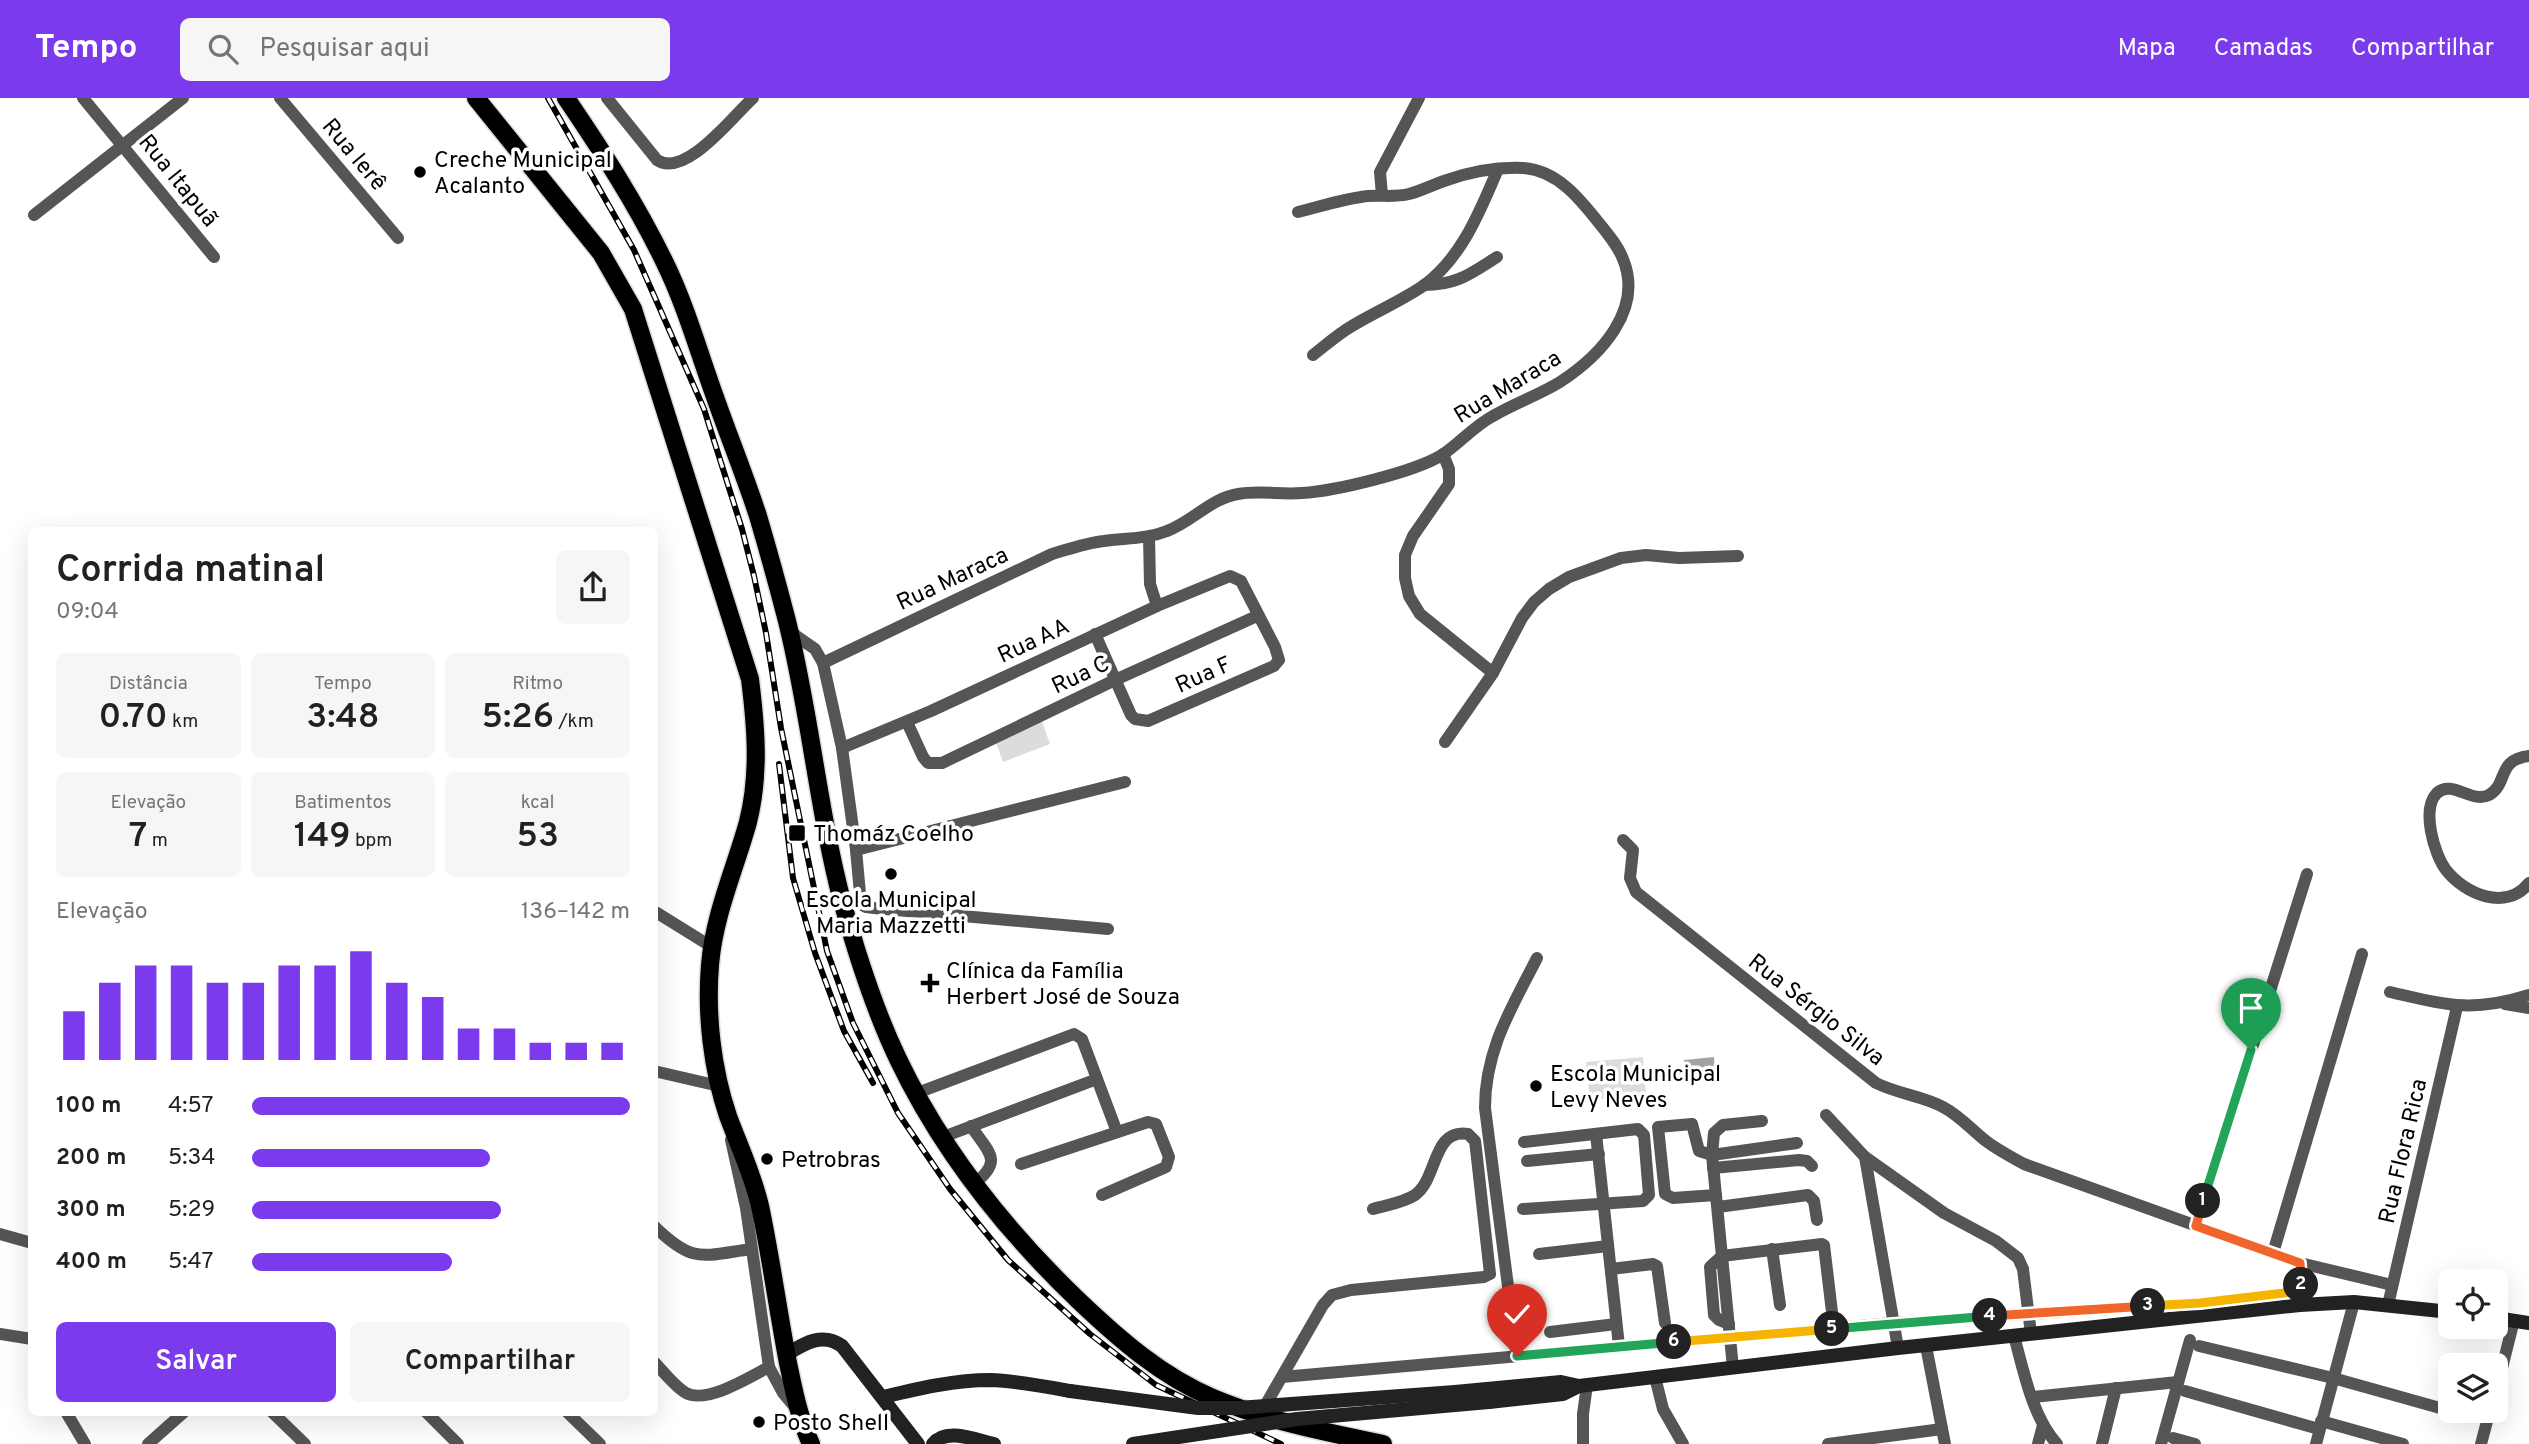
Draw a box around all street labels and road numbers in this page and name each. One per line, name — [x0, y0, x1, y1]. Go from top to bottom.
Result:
street label: Rua Ierê — [314, 113, 392, 198]
street label: Rua Itapuã — [131, 129, 223, 234]
street label: Rua Maraca — [1449, 345, 1567, 431]
street label: Rua Maraca — [893, 542, 1014, 619]
street label: Rua AA — [993, 613, 1075, 671]
street label: Rua C — [1048, 650, 1115, 702]
street label: Rua F — [1171, 651, 1237, 701]
street label: Rua Sérgio Silva — [1741, 949, 1890, 1073]
street label: Rua Flora Rica — [2374, 1076, 2435, 1227]

